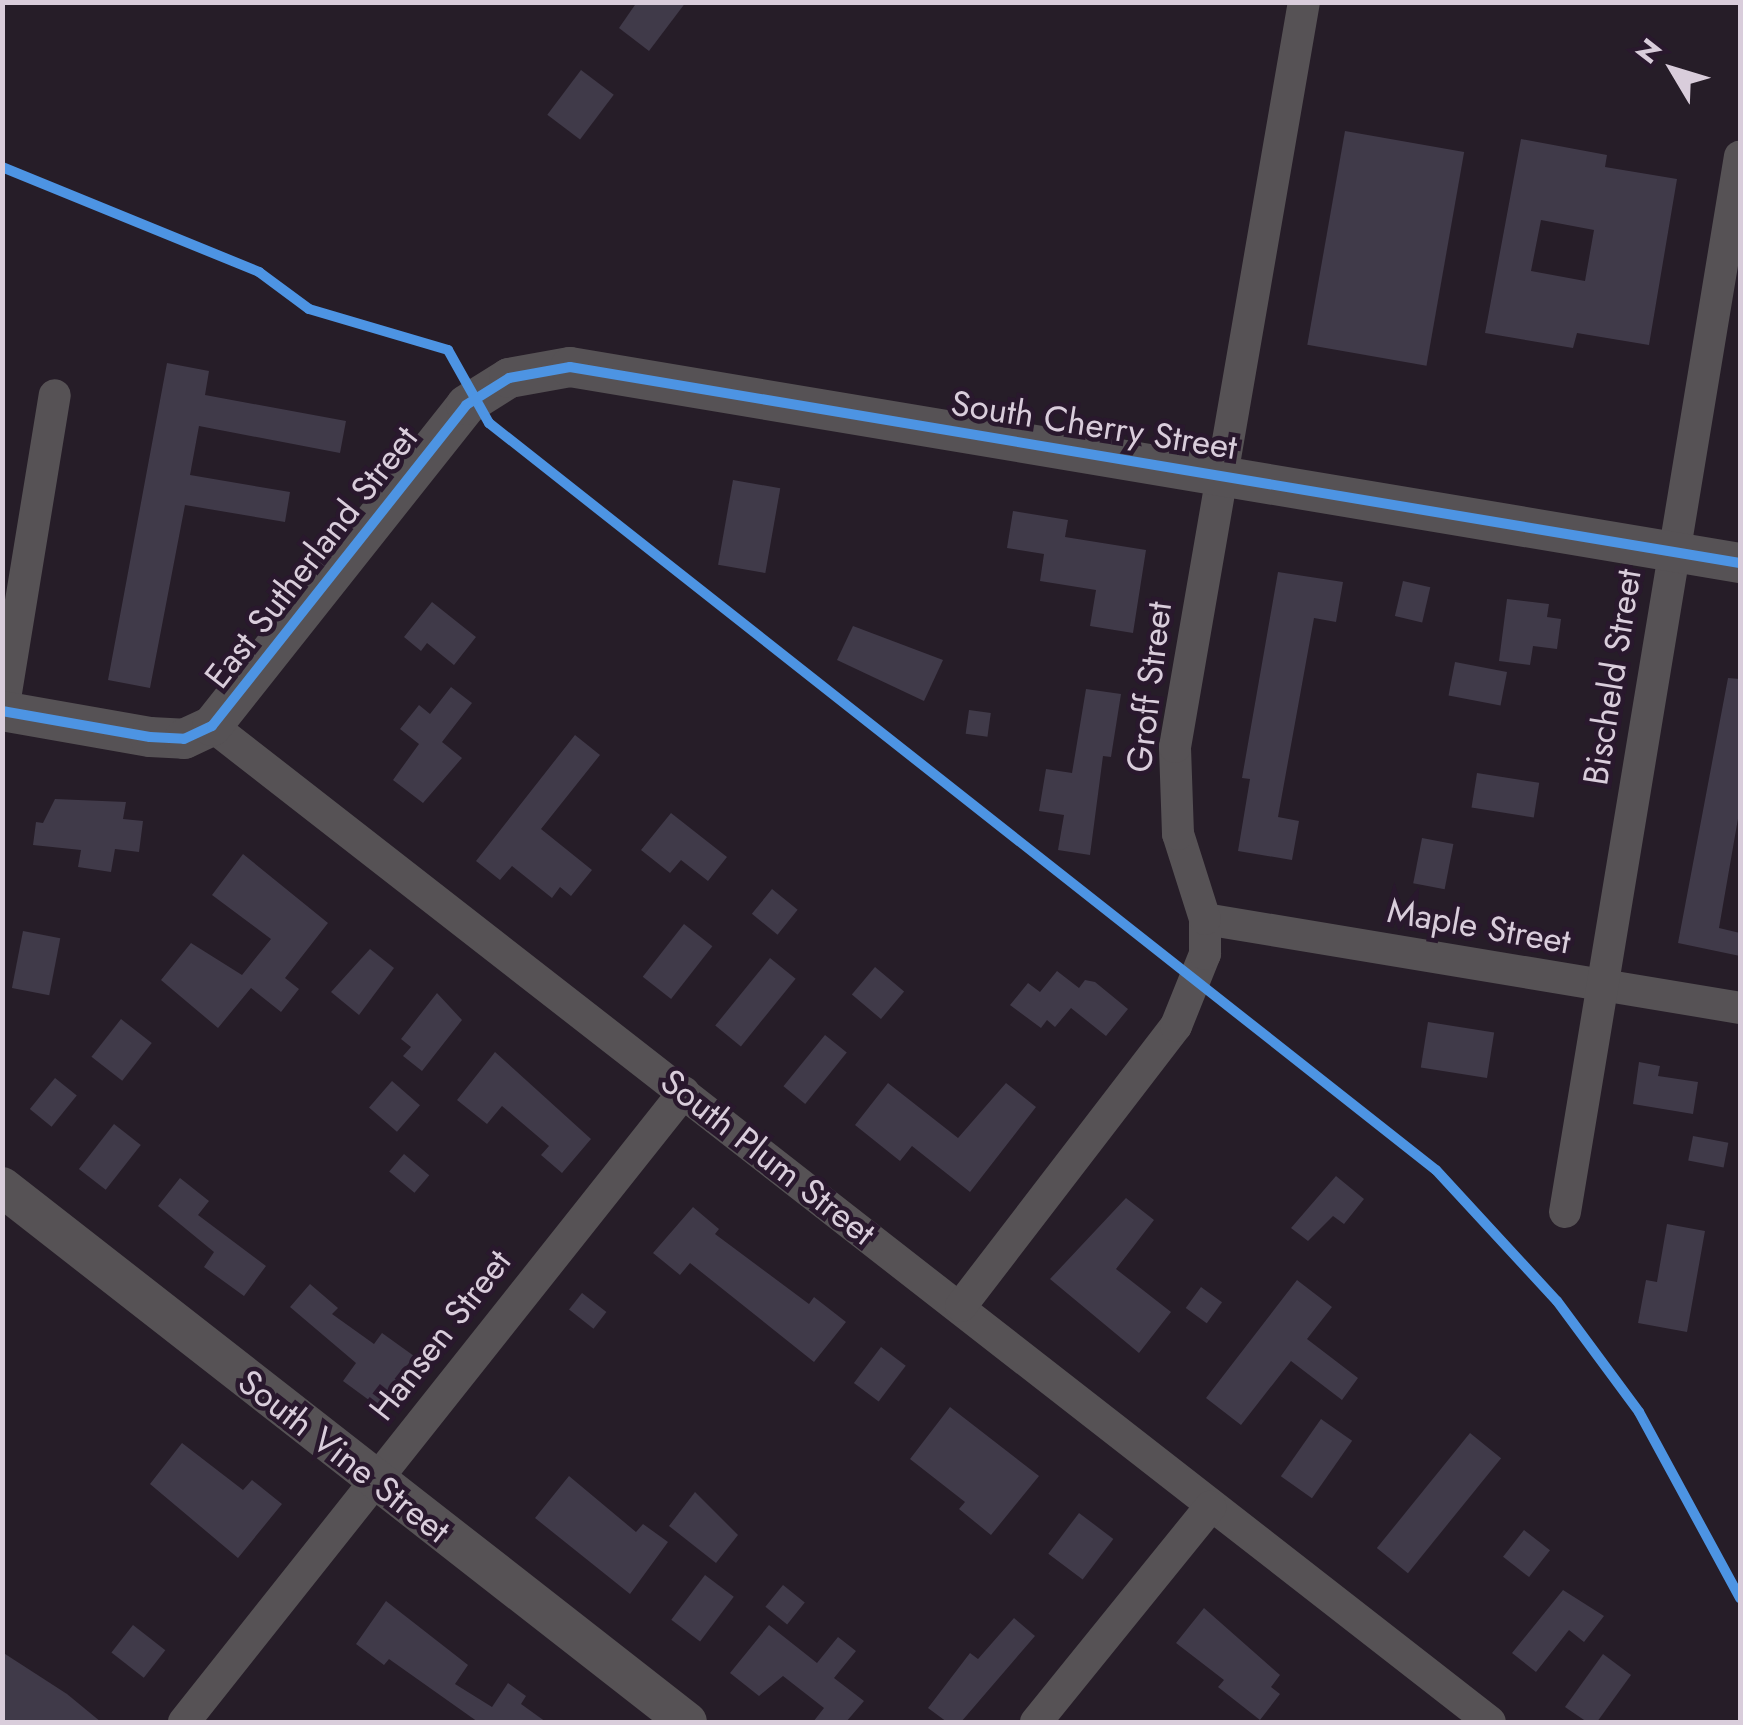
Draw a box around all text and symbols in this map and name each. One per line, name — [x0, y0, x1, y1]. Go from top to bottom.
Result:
north arrow — [1623, 20, 1723, 120]
text: N — [1626, 30, 1672, 73]
street label: South Cherry Street — [948, 382, 1240, 468]
street label: East Sutherland Street — [196, 418, 426, 696]
street label: Bischeld Street — [1574, 566, 1650, 788]
street label: Groff Street — [1118, 599, 1180, 775]
street label: Maple Street — [1384, 889, 1574, 963]
street label: South Plum Street — [652, 1060, 884, 1254]
street label: Hansen Street — [360, 1241, 520, 1429]
street label: South Vine Street — [230, 1360, 458, 1552]

